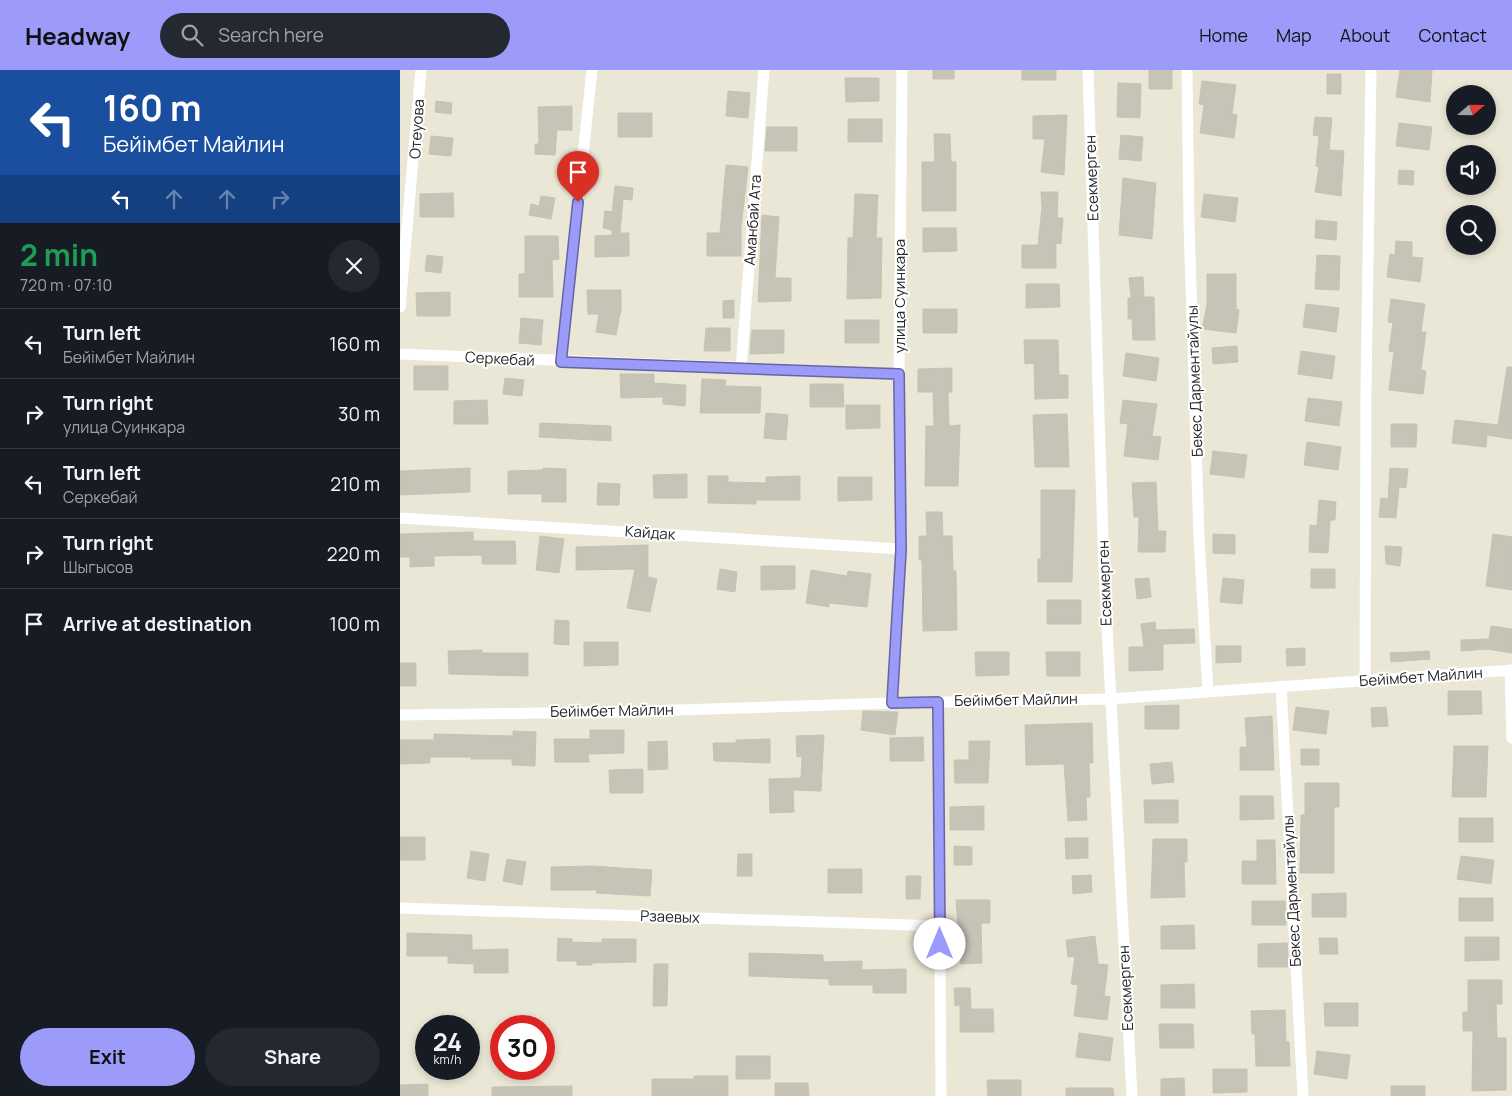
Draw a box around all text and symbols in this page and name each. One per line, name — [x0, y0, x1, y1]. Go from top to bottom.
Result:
search box — [160, 13, 510, 58]
text: Headway — [25, 19, 130, 52]
icon: search — [178, 21, 206, 49]
text: Search here — [218, 22, 324, 48]
text: Home — [1199, 23, 1248, 47]
text: Map — [1276, 23, 1312, 47]
text: About — [1340, 23, 1390, 47]
text: Contact — [1418, 23, 1487, 47]
text: 160 m — [103, 84, 202, 132]
north arrow — [1446, 85, 1496, 135]
map controls — [1446, 85, 1496, 255]
icon: left — [20, 90, 85, 155]
street label: Отеуова — [404, 98, 429, 160]
text: Бейімбет Майлин — [103, 129, 285, 159]
street label: Eсекмерген — [1080, 135, 1103, 221]
button: sound — [1446, 145, 1496, 195]
pin — [557, 151, 599, 202]
icon: arrive — [564, 158, 592, 186]
street label: Аманбай Ата — [739, 174, 766, 266]
icon: left — [107, 185, 135, 213]
icon: ahead — [160, 185, 188, 213]
icon: ahead — [213, 185, 241, 213]
icon: right — [266, 185, 294, 213]
button: search — [1446, 205, 1496, 255]
text: 2 min — [20, 234, 98, 275]
street label: улица Суинкара — [889, 239, 910, 353]
button: close — [328, 240, 380, 292]
text: 720 m · 07:10 — [20, 274, 112, 296]
street label: Бекес Дарментайулы — [1181, 305, 1208, 457]
text: Turn left — [63, 320, 141, 346]
icon: left — [20, 330, 48, 358]
text: 160 m — [329, 331, 380, 357]
text: Бейімбет Майлин — [63, 346, 195, 368]
street label: Серкебай — [465, 346, 535, 371]
text: Turn right — [63, 390, 153, 416]
icon: right — [20, 400, 48, 428]
text: 30 m — [338, 401, 380, 427]
text: улица Суинкара — [63, 416, 185, 438]
text: Turn left — [63, 460, 141, 486]
icon: left — [20, 470, 48, 498]
text: 210 m — [330, 471, 380, 497]
text: Серкебай — [63, 486, 138, 508]
street label: Кайдак — [624, 520, 677, 545]
text: Turn right — [63, 530, 153, 556]
icon: right — [20, 540, 48, 568]
street label: Eсекмерген — [1093, 540, 1116, 626]
text: 220 m — [327, 541, 380, 567]
text: Шыгысов — [63, 556, 133, 578]
icon: arrive — [20, 610, 48, 638]
text: Arrive at destination — [63, 611, 252, 637]
text: 100 m — [329, 611, 380, 637]
street label: Бейімбет Майлин — [1359, 662, 1483, 691]
street label: Бейімбет Майлин — [954, 688, 1078, 711]
street label: Бейімбет Майлин — [550, 699, 674, 722]
street label: Бекес Дарментайулы — [1277, 815, 1306, 967]
street label: Рзаевых — [640, 905, 700, 928]
position arrow — [913, 917, 965, 969]
street label: Eсекмерген — [1113, 945, 1138, 1031]
speed limit sign: 30 — [490, 1015, 555, 1080]
text: 24 — [433, 1024, 462, 1059]
button: Exit — [20, 1028, 195, 1086]
button: Share — [205, 1028, 380, 1086]
text: km/h — [434, 1051, 461, 1068]

